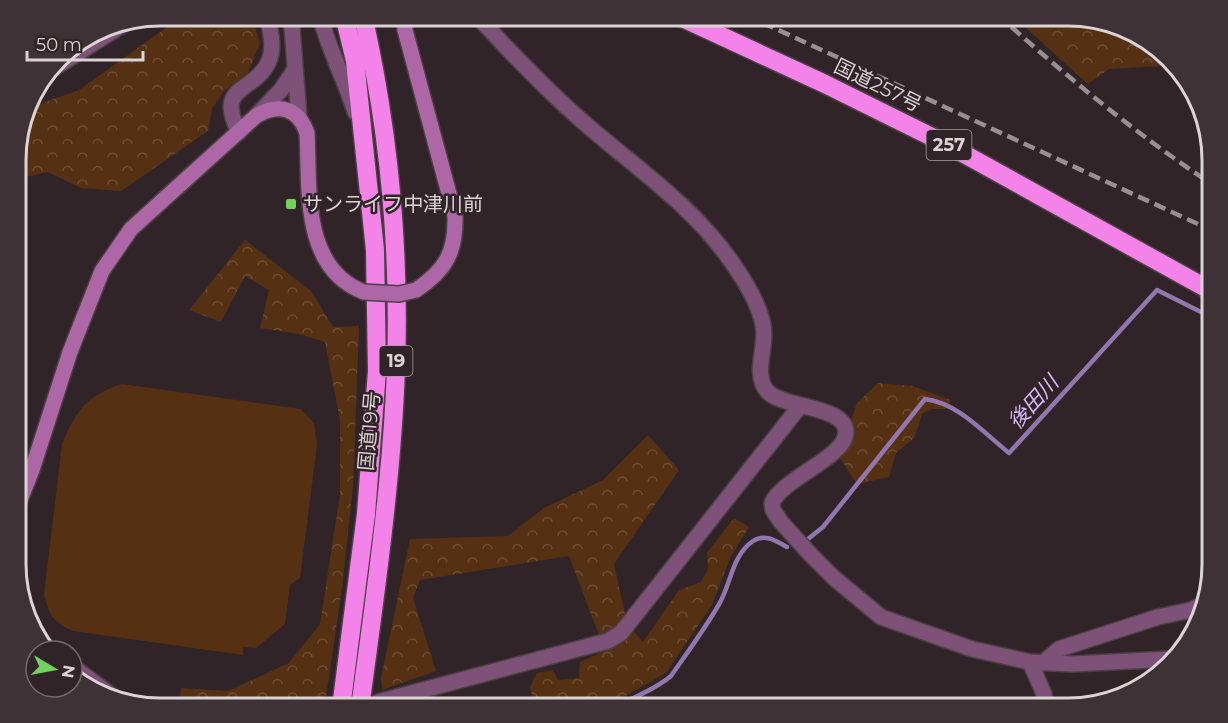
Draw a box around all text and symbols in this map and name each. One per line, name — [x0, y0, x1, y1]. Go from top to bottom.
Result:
scale bar — [27, 24, 142, 62]
text: 50 m — [36, 34, 82, 56]
street label: 国道257号 — [830, 54, 926, 116]
road number: 257 — [926, 130, 972, 160]
place label: サンライフ中津川前 — [303, 192, 483, 216]
marker: サンライフ中津川前 — [284, 197, 298, 211]
road number: 19 — [380, 346, 412, 376]
water label: 後田川 — [1003, 369, 1065, 434]
street label: 国道19号 — [354, 390, 384, 472]
north arrow — [24, 639, 84, 699]
text: N — [58, 663, 79, 680]

